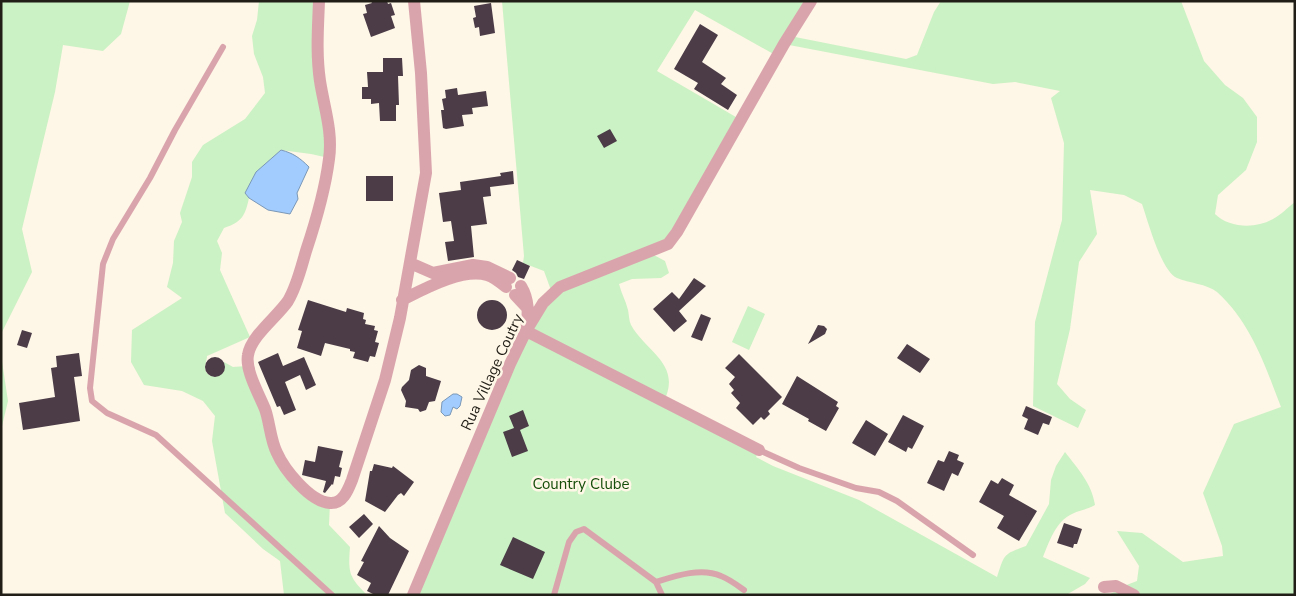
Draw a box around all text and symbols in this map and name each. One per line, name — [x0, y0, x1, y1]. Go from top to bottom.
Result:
street label: Rua Village Coutry — [456, 310, 528, 434]
park label: Country Clube — [532, 474, 630, 494]

